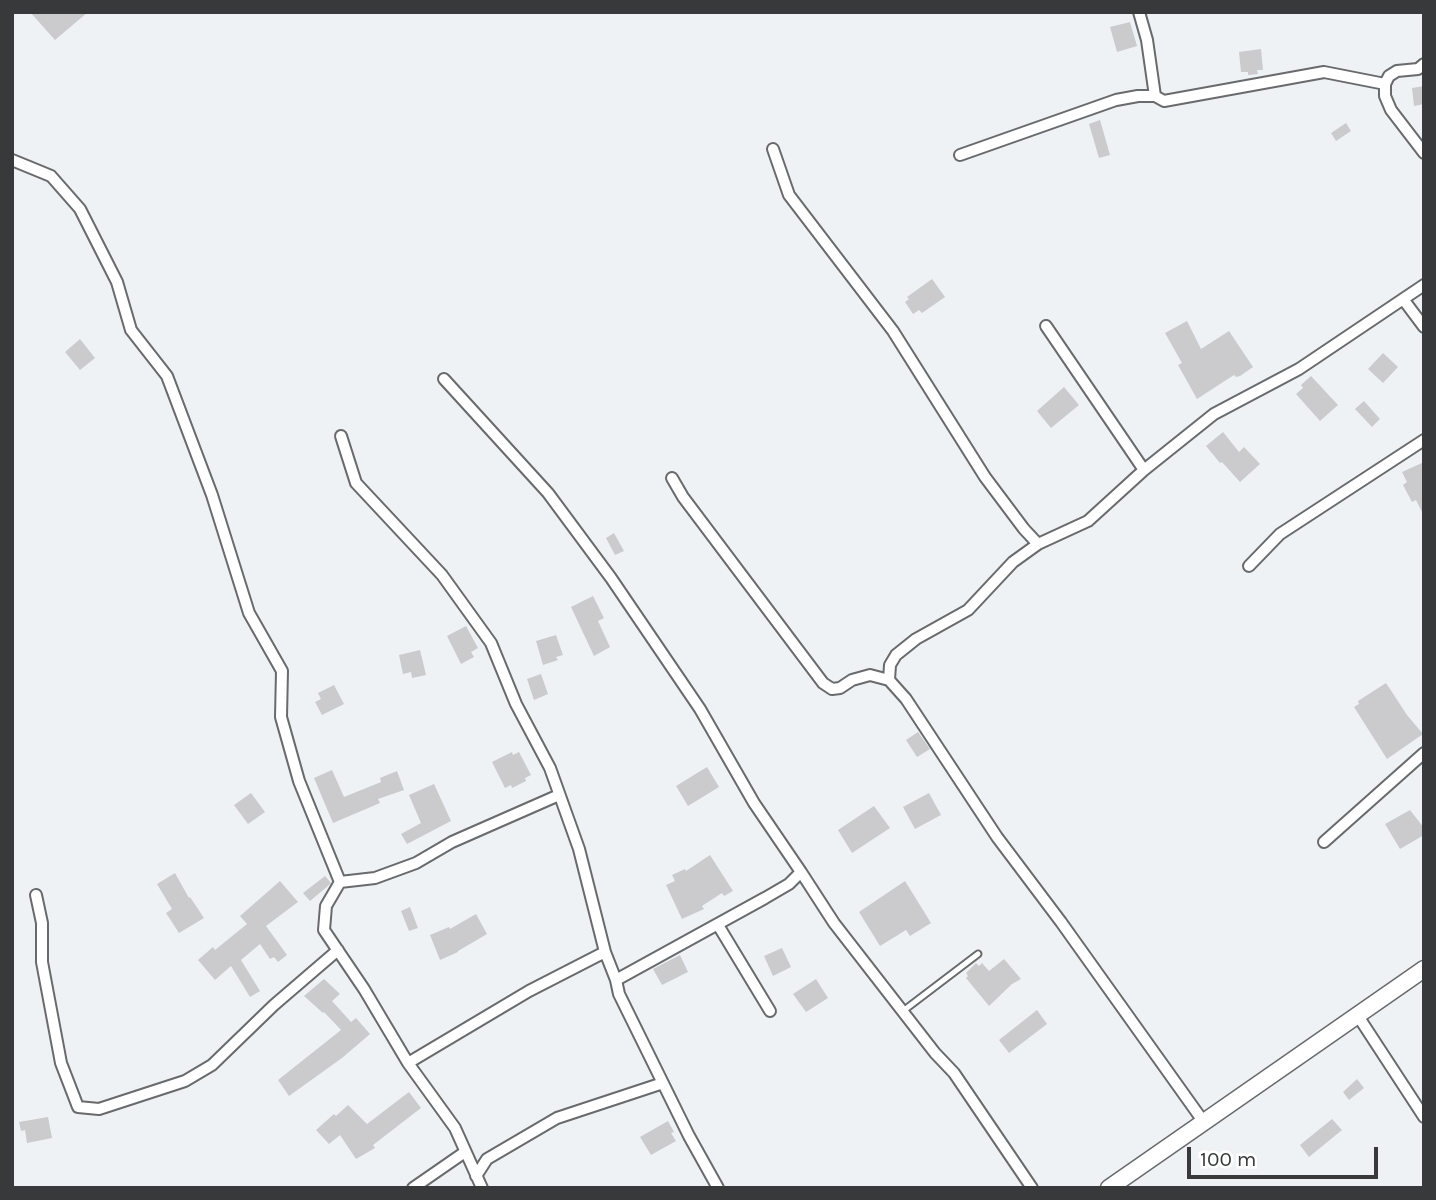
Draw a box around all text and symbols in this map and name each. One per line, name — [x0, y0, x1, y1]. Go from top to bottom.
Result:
scale bar — [1191, 1134, 1382, 1178]
text: 100 m — [1200, 1147, 1257, 1171]

